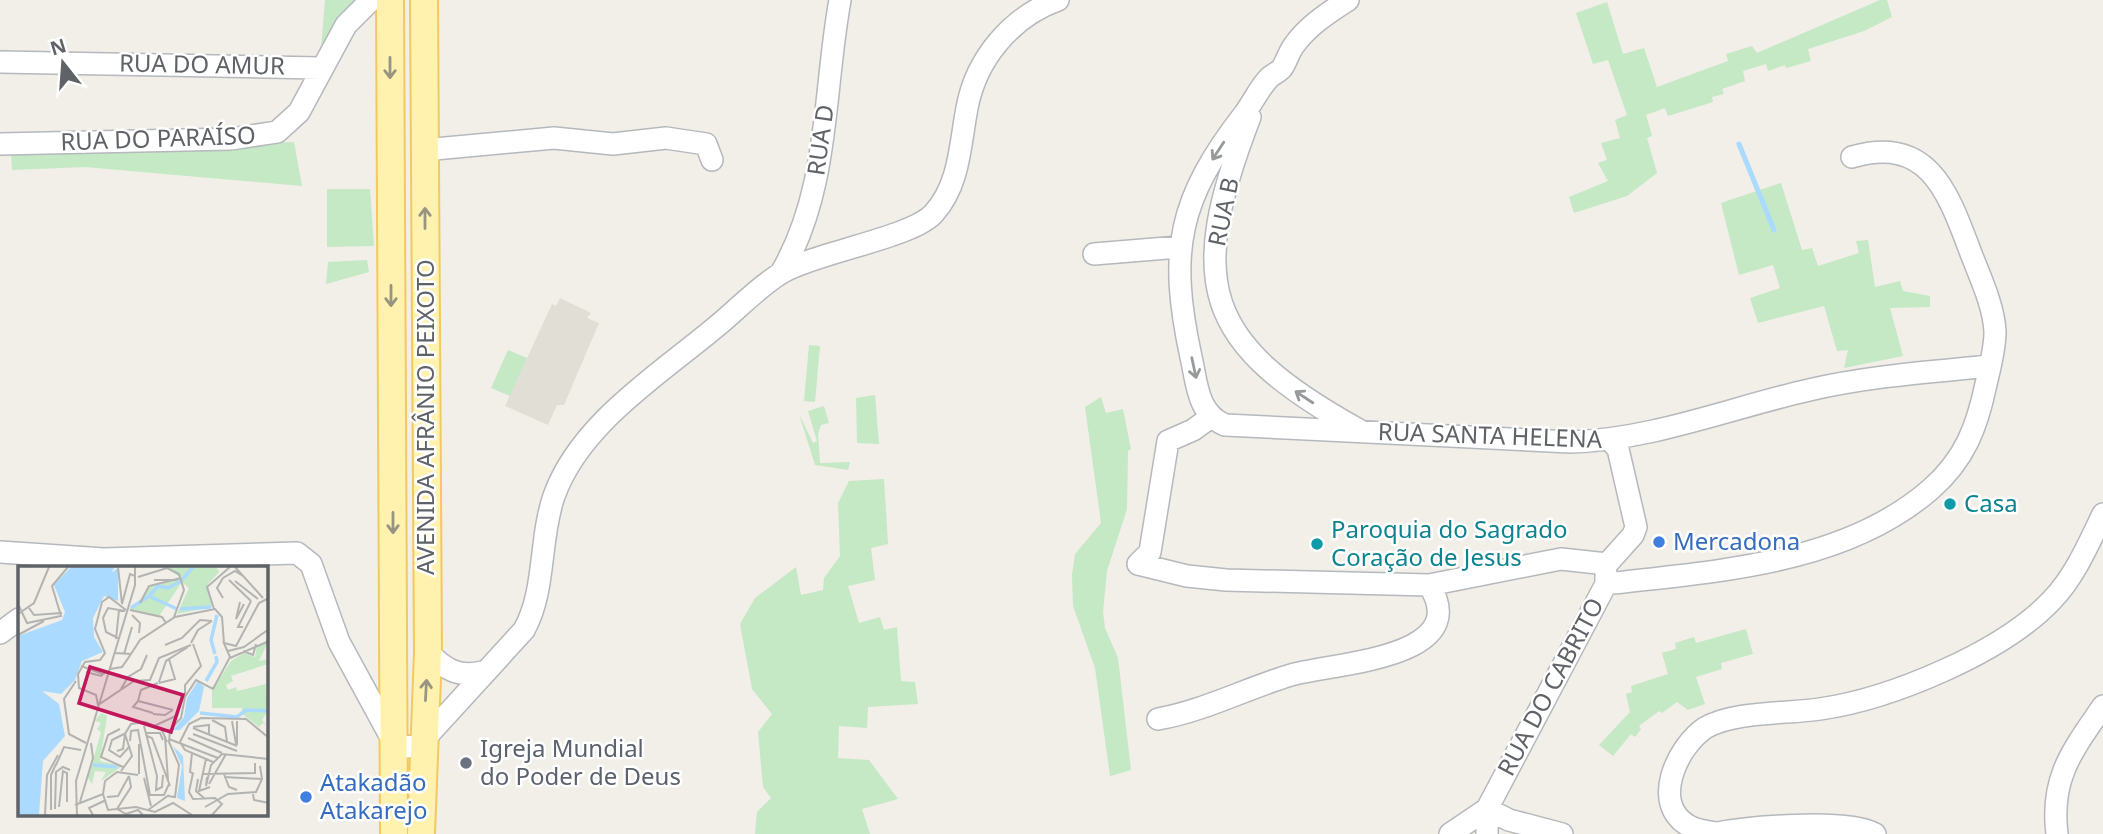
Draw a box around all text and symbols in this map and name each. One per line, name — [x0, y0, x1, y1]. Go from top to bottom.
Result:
north arrow — [28, 28, 98, 98]
text: N — [47, 32, 69, 61]
street label: RUA DO AMUR — [119, 46, 285, 81]
one-way arrow — [383, 56, 397, 79]
street label: RUA D — [798, 102, 841, 177]
street label: RUA DO PARAÍSO — [60, 118, 256, 157]
one-way arrow — [1211, 141, 1225, 160]
street label: RUA B — [1199, 174, 1246, 249]
one-way arrow — [418, 207, 431, 230]
street label: AVENIDA AFRÂNIO PEIXOTO — [408, 259, 441, 575]
one-way arrow — [384, 284, 398, 307]
one-way arrow — [1187, 356, 1201, 379]
one-way arrow — [1295, 390, 1314, 405]
street label: RUA SANTA HELENA — [1377, 414, 1603, 455]
place label: Casa — [1964, 486, 2018, 519]
marker: Casa — [1942, 496, 1958, 512]
one-way arrow — [386, 511, 399, 534]
place label: Paroquia do Sagrado Coração de Jesus — [1331, 512, 1568, 573]
place label: Mercadona — [1673, 524, 1800, 557]
marker: Mercadona — [1651, 534, 1667, 550]
marker: Paroquia do Sagrado Coração de Jesus — [1309, 536, 1325, 552]
inset map — [18, 566, 268, 816]
street label: RUA DO CABRITO — [1489, 592, 1611, 781]
one-way arrow — [420, 679, 433, 702]
place label: Igreja Mundial do Poder de Deus — [480, 731, 681, 792]
marker: Igreja Mundial do Poder de Deus — [458, 755, 474, 771]
place label: Atakadão Atakarejo — [320, 765, 427, 826]
marker: Atakadão Atakarejo — [298, 789, 314, 805]

